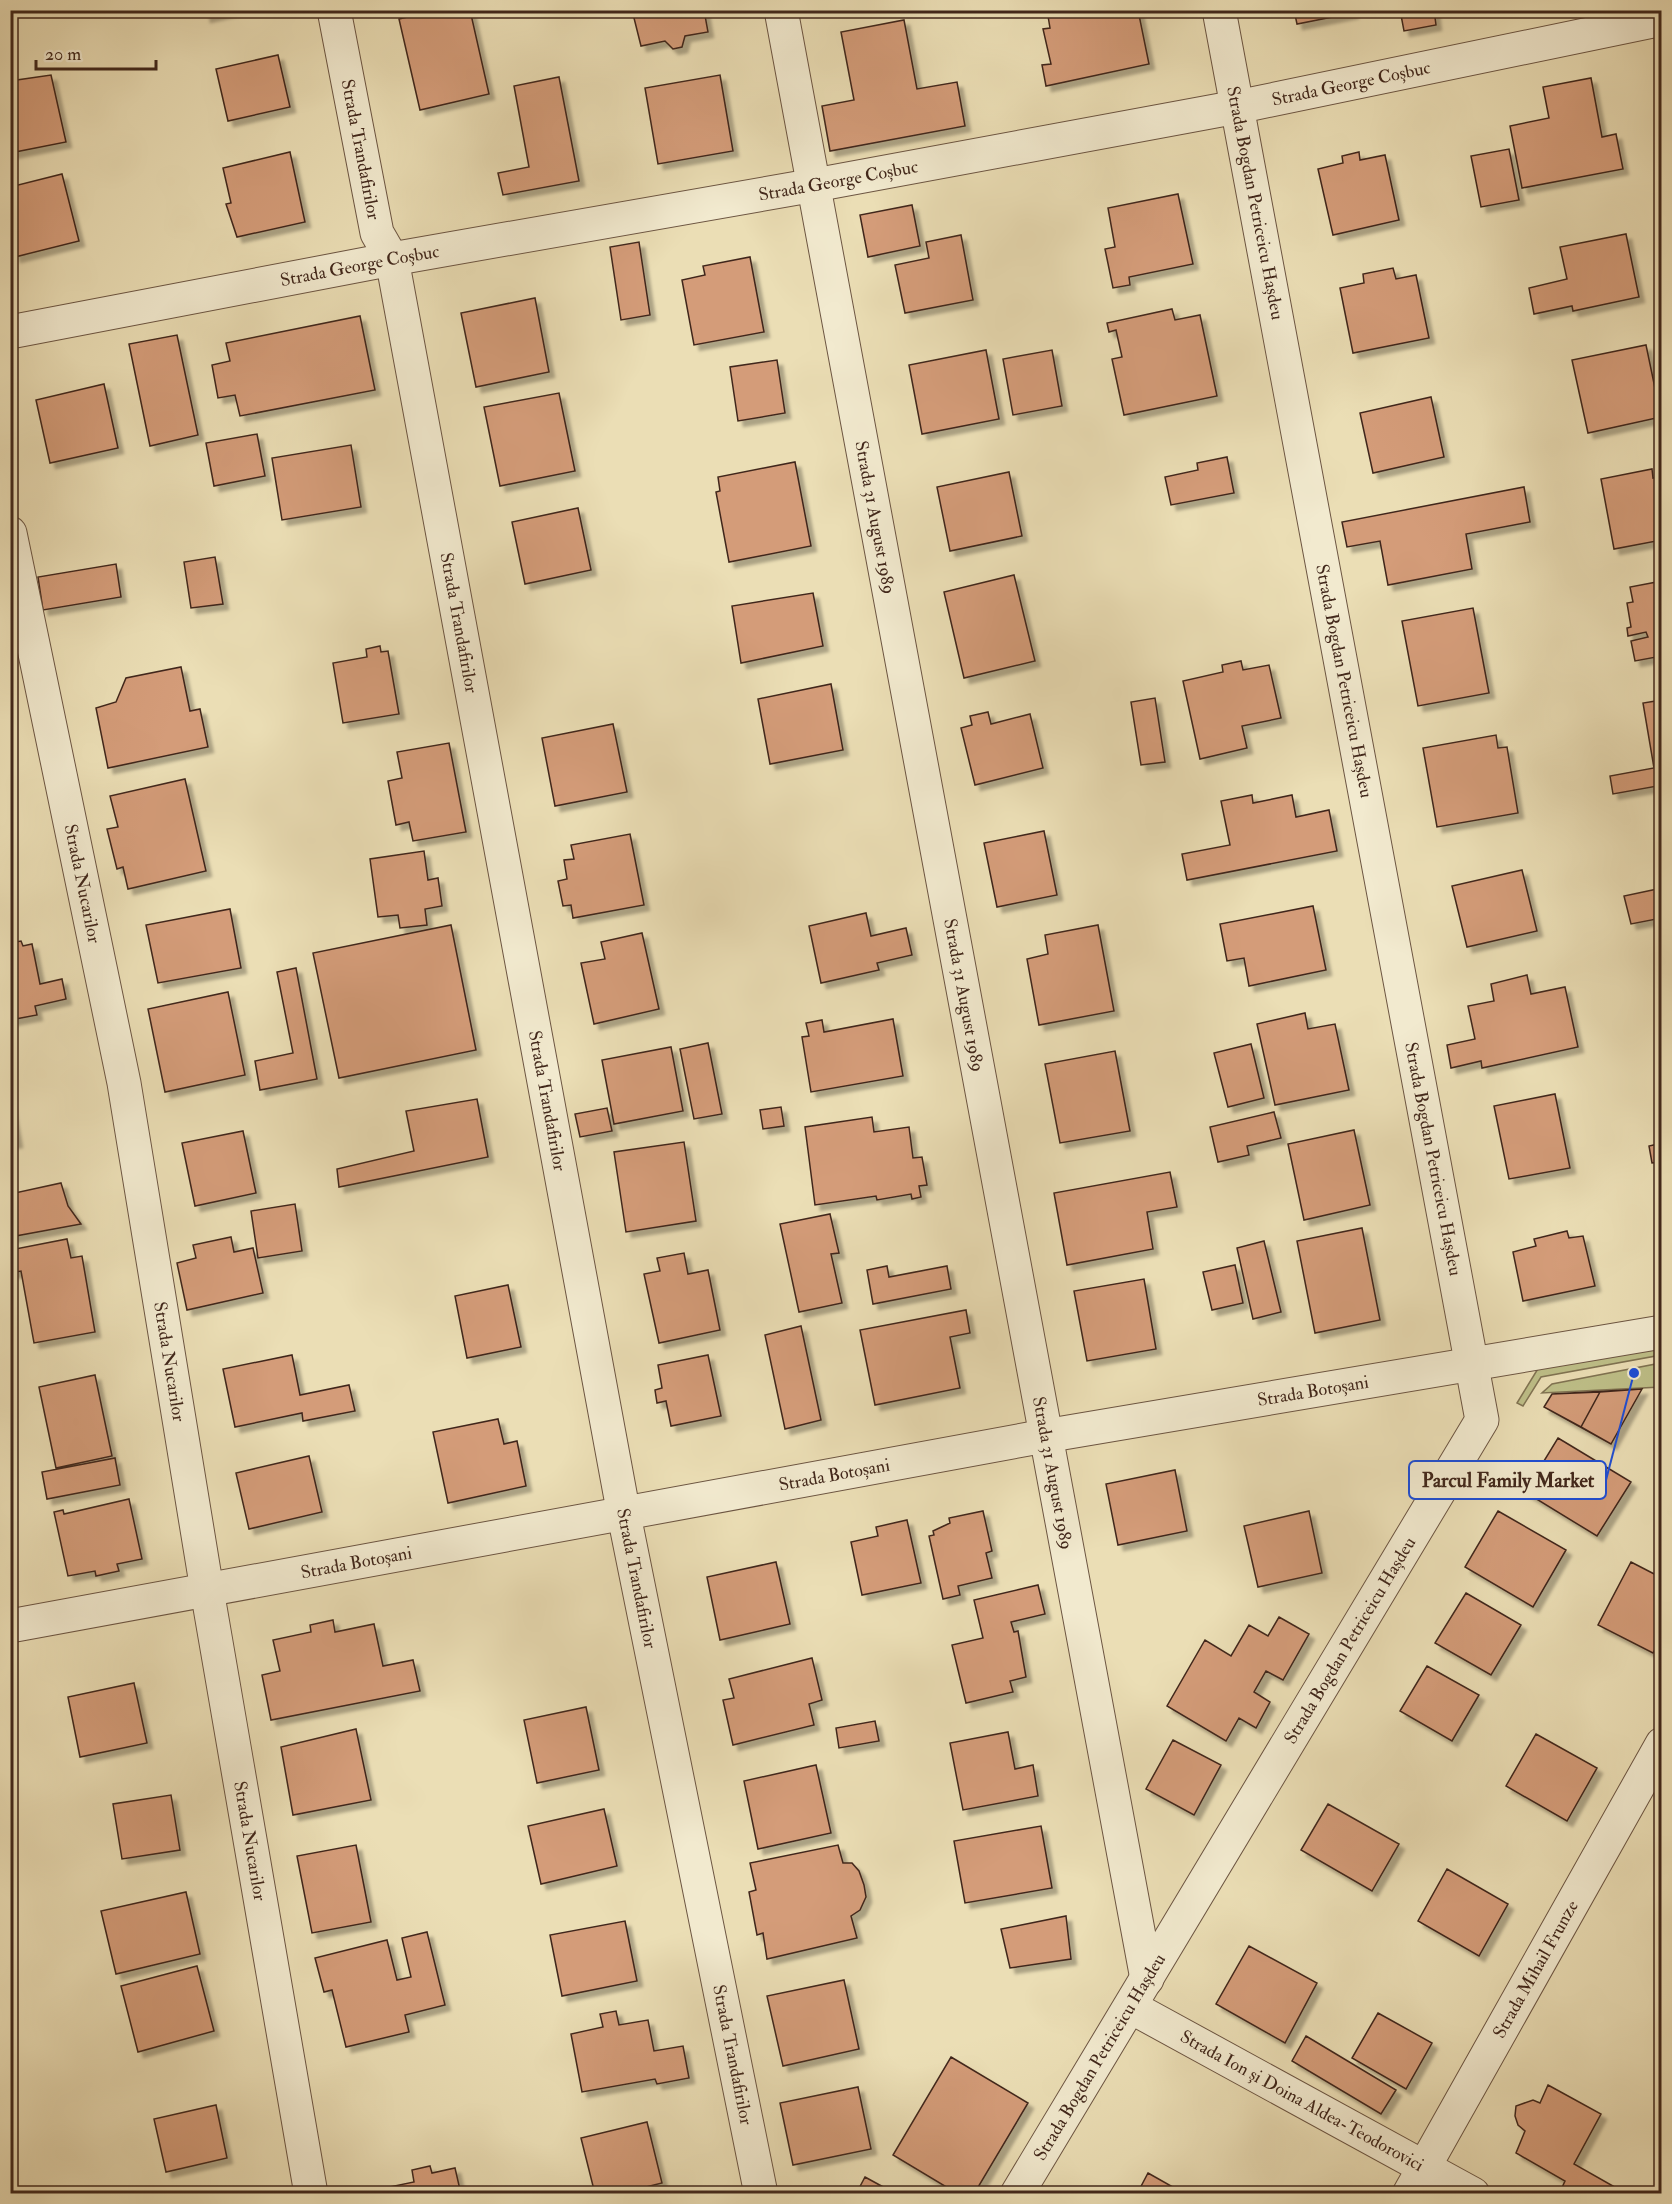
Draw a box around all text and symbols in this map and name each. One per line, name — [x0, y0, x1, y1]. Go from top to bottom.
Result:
scale bar — [36, 33, 156, 71]
text: 20 m — [45, 43, 81, 66]
street label: Strada George Coșbuc — [1270, 56, 1433, 111]
street label: Strada Trandafirilor — [336, 77, 386, 222]
street label: Strada Bogdan Petriceicu Hașdeu — [1221, 84, 1289, 322]
street label: Strada George Coșbuc — [757, 155, 920, 206]
street label: Strada George Coșbuc — [278, 239, 441, 292]
street label: Strada 31 August 1989 — [850, 439, 901, 596]
street label: Strada Trandafirilor — [435, 551, 483, 695]
street label: Strada Bogdan Petriceicu Hașdeu — [1310, 562, 1378, 800]
street label: Strada Nucarilor — [59, 822, 106, 945]
street label: Strada 31 August 1989 — [939, 917, 990, 1074]
street label: Strada Trandafirilor — [523, 1029, 572, 1173]
street label: Strada Bogdan Petriceicu Hașdeu — [1399, 1040, 1467, 1278]
street label: Strada Nucarilor — [148, 1300, 191, 1424]
street label: Strada Botoșani — [1255, 1370, 1371, 1412]
street label: Strada 31 August 1989 — [1027, 1394, 1078, 1551]
street label: Strada Botoșani — [777, 1453, 892, 1496]
callout: Parcul Family Market — [1409, 1461, 1606, 1499]
text: Parcul Family Market — [1422, 1468, 1595, 1494]
street label: Strada Trandafirilor — [611, 1506, 662, 1651]
street label: Strada Bogdan Petriceicu Hașdeu — [1279, 1533, 1421, 1748]
street label: Strada Botoșani — [299, 1541, 414, 1584]
street label: Strada Nucarilor — [229, 1779, 272, 1903]
street label: Strada Mihail Frunze — [1487, 1896, 1584, 2042]
street label: Strada Bogdan Petriceicu Hașdeu — [1028, 1949, 1170, 2165]
street label: Strada Trandafirilor — [708, 1983, 758, 2127]
street label: Strada Ion și Doina Aldea-Teodorovici — [1176, 2025, 1428, 2176]

